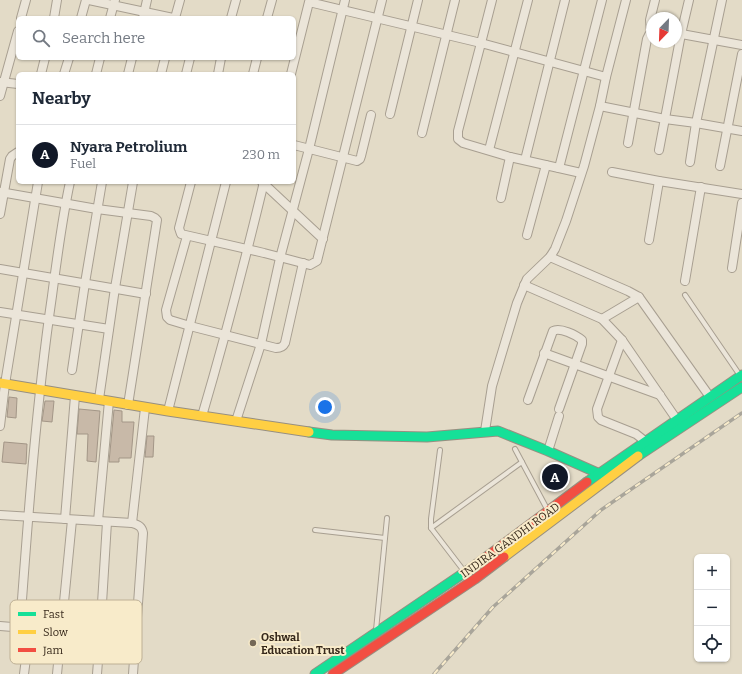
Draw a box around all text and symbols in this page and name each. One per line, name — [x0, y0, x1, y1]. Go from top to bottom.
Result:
north arrow — [646, 12, 682, 48]
search box — [16, 16, 296, 60]
icon: search — [30, 27, 52, 49]
text: Search here — [62, 29, 145, 47]
text: Nearby — [32, 88, 91, 109]
text: Nyara Petrolium — [70, 138, 187, 156]
text: A — [40, 147, 50, 162]
text: 230 m — [242, 147, 280, 162]
text: Fuel — [70, 156, 96, 171]
your location — [315, 397, 335, 417]
pin: A — [542, 462, 568, 492]
street label: INDIRA GANDHI ROAD — [458, 500, 562, 581]
map controls — [694, 554, 730, 662]
button: + — [694, 554, 730, 590]
button: − — [694, 590, 730, 626]
legend — [10, 600, 142, 664]
text: Fast — [43, 608, 64, 621]
text: Slow — [43, 626, 68, 639]
button: locate — [694, 626, 730, 662]
place label: Oshwal Education Trust — [261, 631, 345, 657]
marker: Oshwal Education Trust — [248, 638, 258, 648]
text: Jam — [42, 644, 63, 657]

